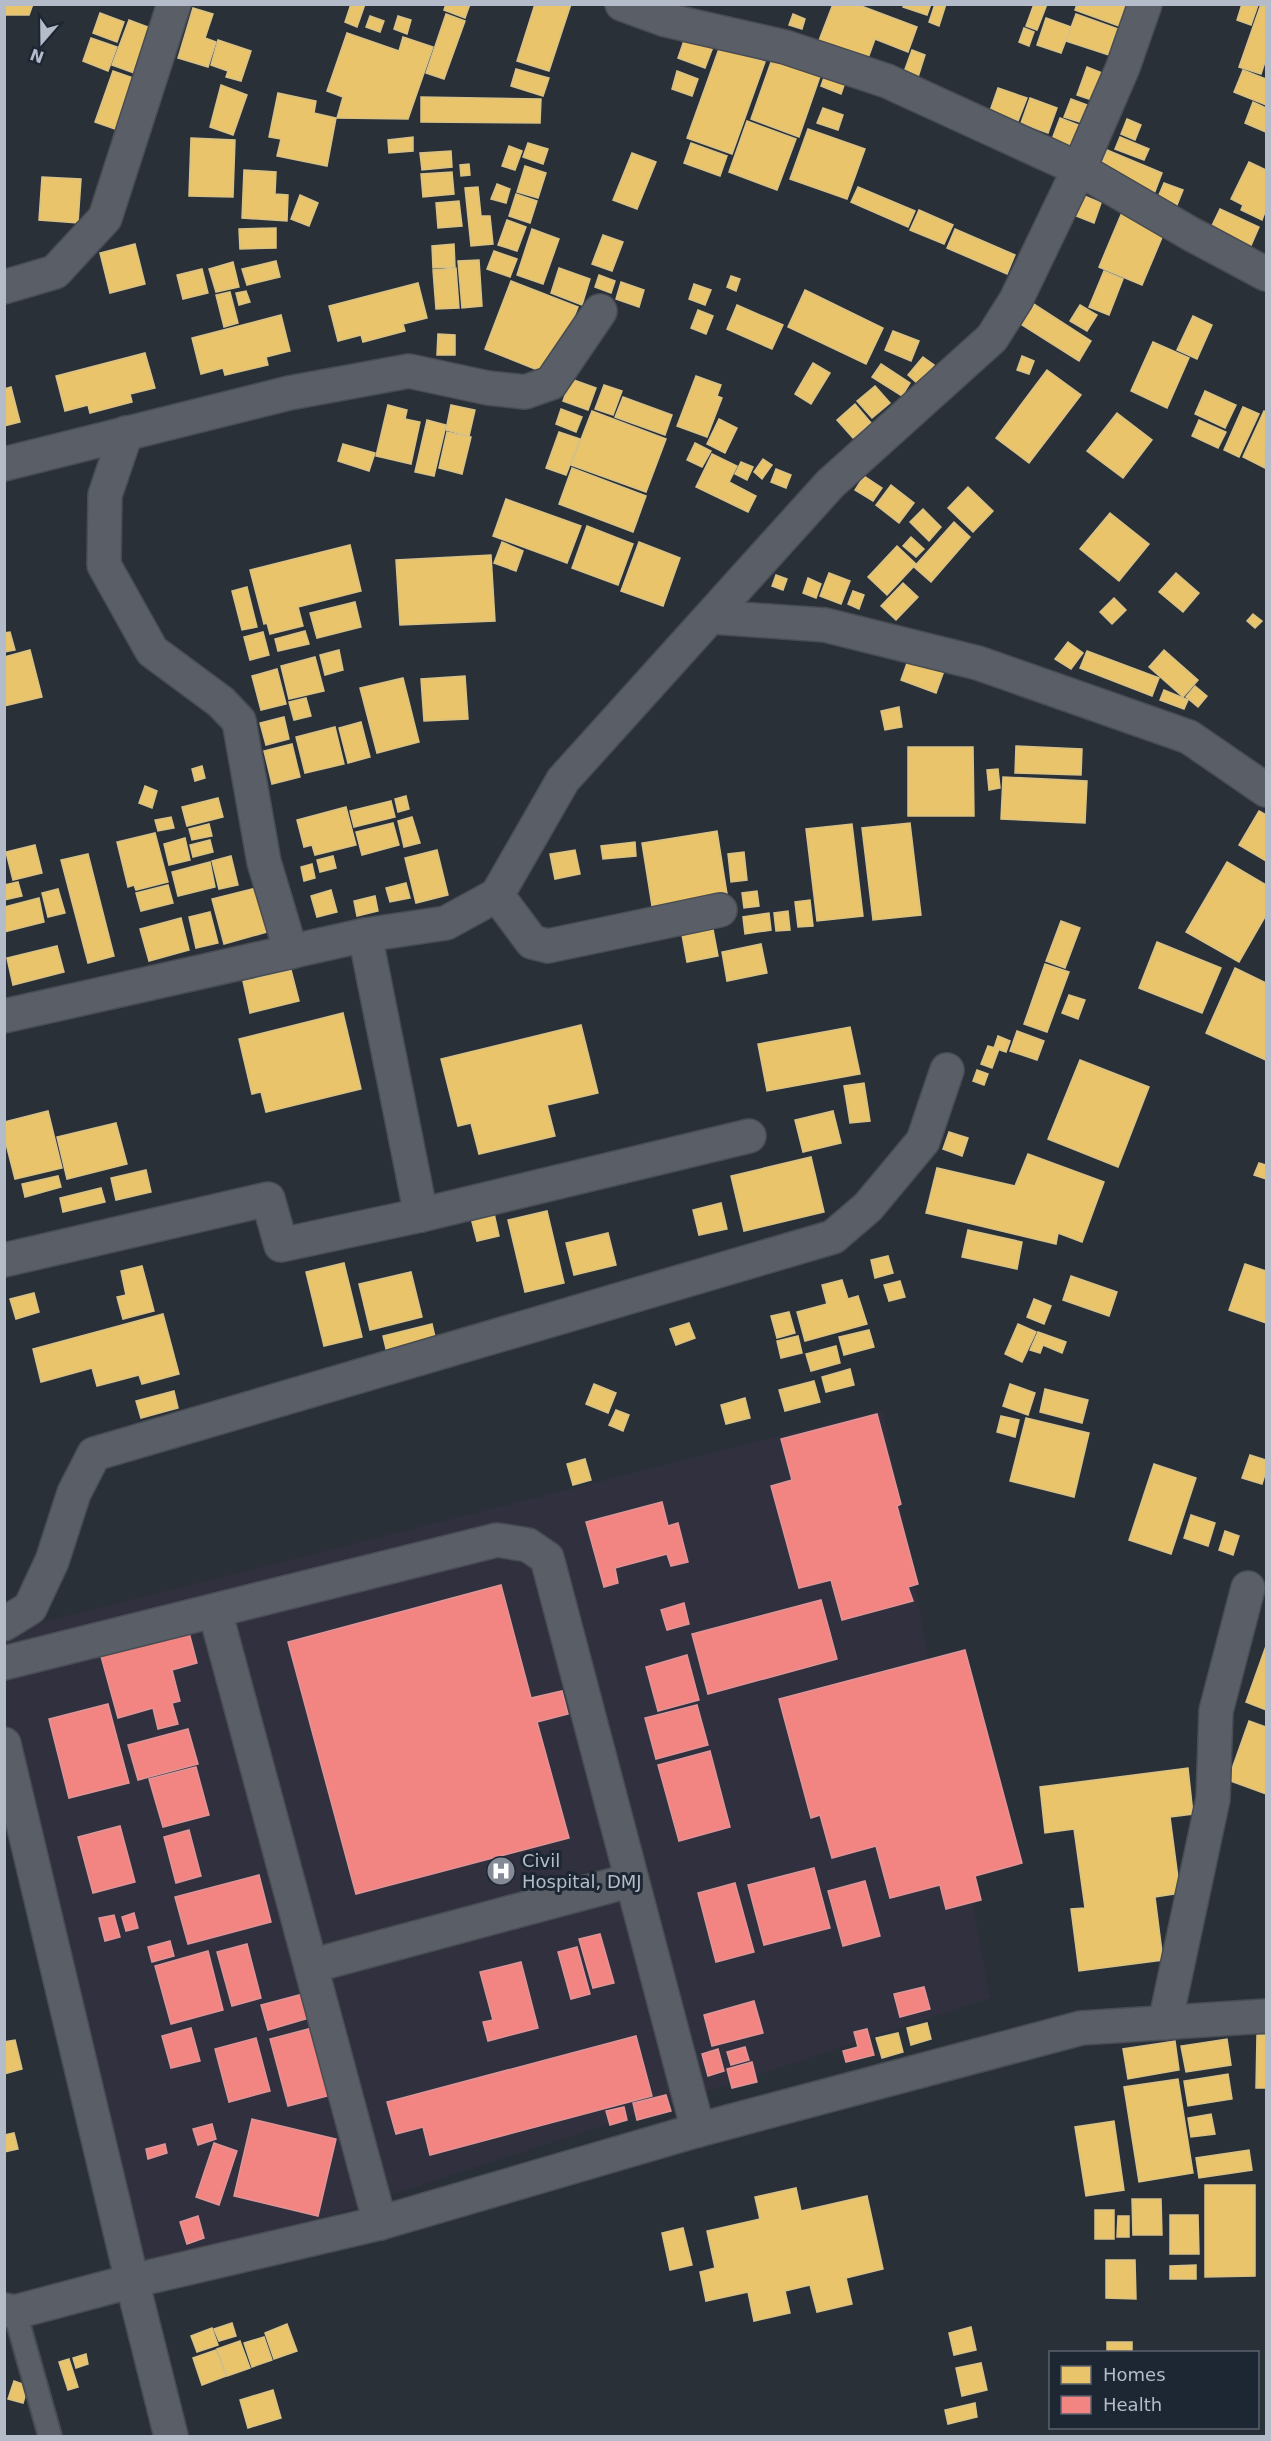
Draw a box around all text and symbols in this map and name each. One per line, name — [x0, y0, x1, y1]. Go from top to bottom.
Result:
north arrow — [12, 12, 72, 72]
text: N — [27, 44, 47, 67]
place label: Civil Hospital, DMJ — [522, 1850, 642, 1892]
hospital icon: Civil Hospital, DMJ — [485, 1855, 517, 1887]
legend — [1049, 2351, 1259, 2429]
text: Homes — [1103, 2364, 1166, 2385]
text: Health — [1103, 2394, 1162, 2415]

